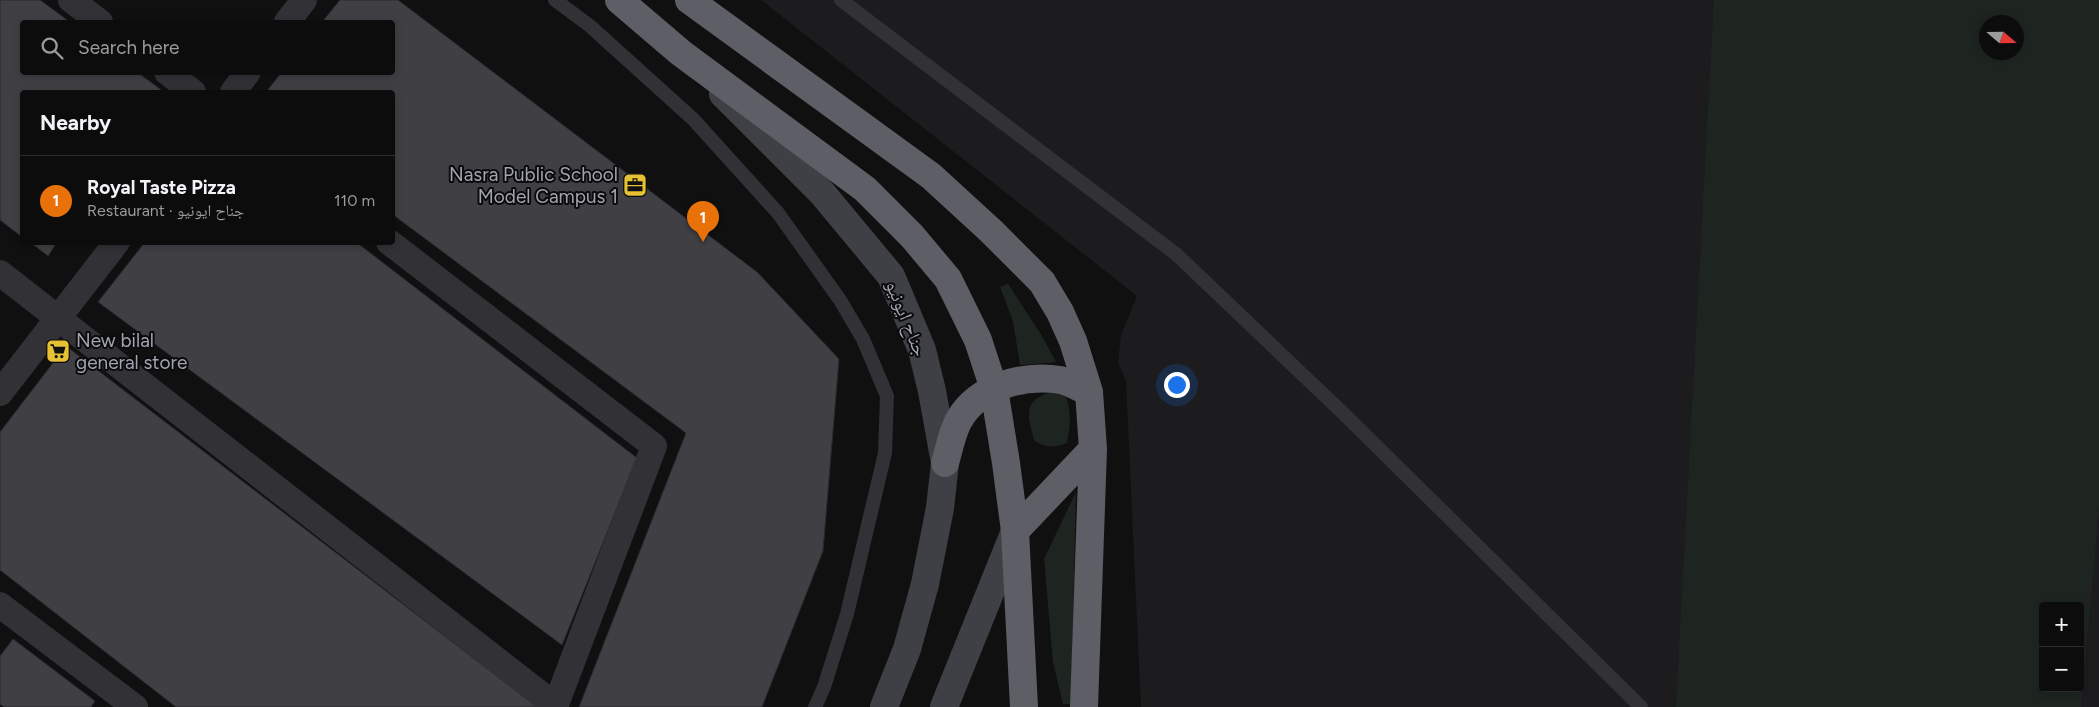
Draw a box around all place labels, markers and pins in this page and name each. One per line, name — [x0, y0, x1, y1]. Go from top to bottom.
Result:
place label: Nasra Public School Model Campus 1 — [449, 163, 618, 208]
office icon: Nasra Public School Model Campus 1 — [622, 172, 648, 198]
pin: 1 — [687, 201, 719, 242]
place label: New bilal general store — [76, 329, 187, 374]
supermarket icon: New bilal general store — [45, 338, 71, 364]

